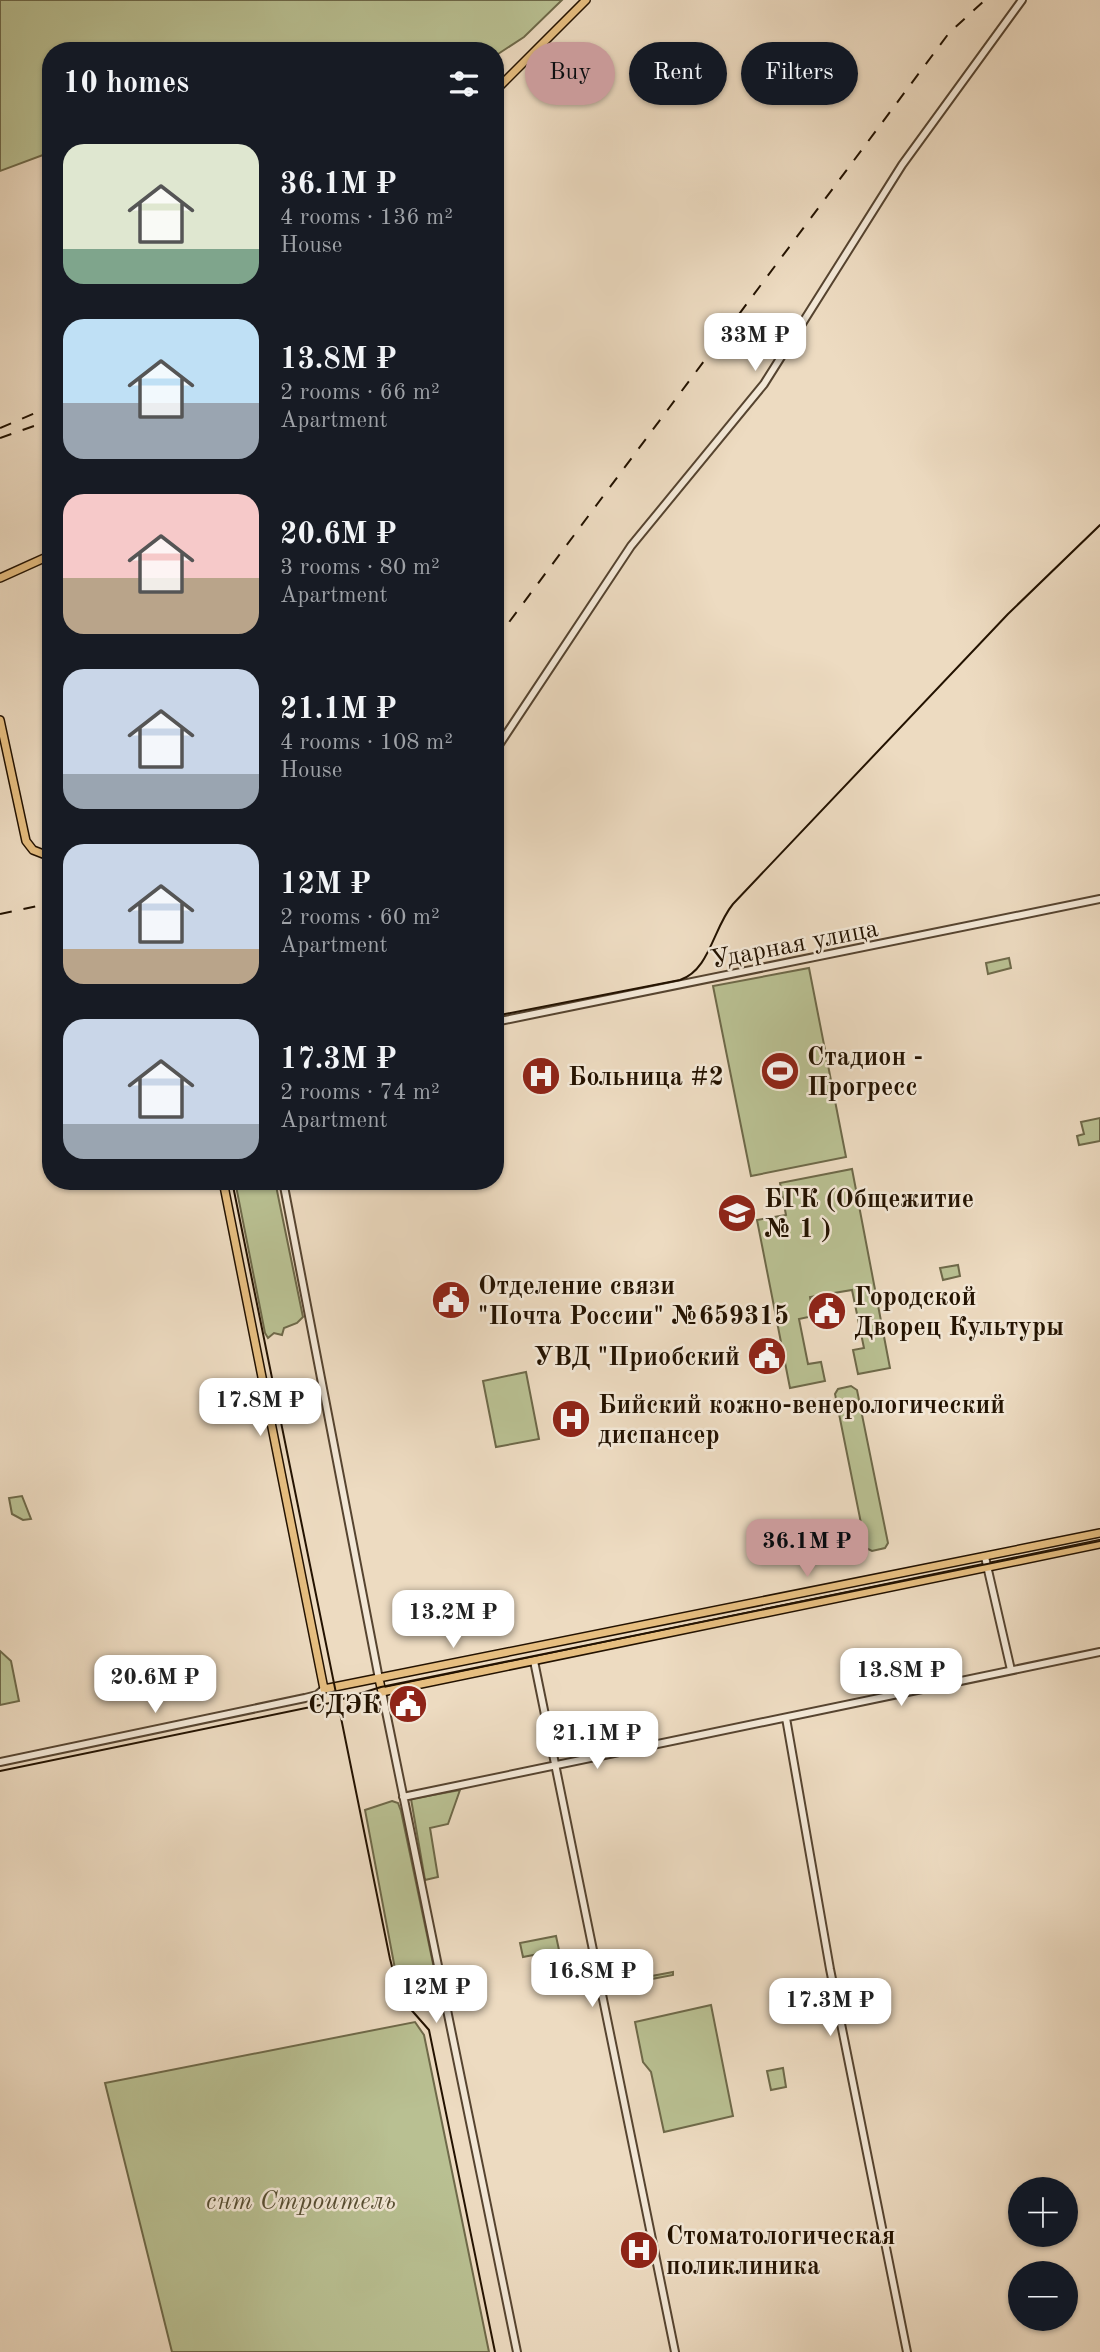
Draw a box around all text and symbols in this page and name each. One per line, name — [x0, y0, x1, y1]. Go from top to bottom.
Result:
chip: Buy — [525, 42, 615, 105]
chip: Rent — [629, 42, 727, 105]
chip: Filters — [741, 42, 858, 105]
icon: filters — [445, 65, 483, 103]
text: 10 homes — [63, 69, 189, 99]
text: 36.1M ₽ — [280, 170, 397, 200]
icon: home — [119, 172, 203, 256]
text: 4 rooms · 136 m² — [280, 206, 453, 229]
text: House — [280, 234, 342, 257]
pin: 33M ₽ — [706, 314, 804, 373]
text: 33M ₽ — [720, 324, 790, 347]
text: 13.8M ₽ — [280, 345, 397, 375]
icon: home — [119, 347, 203, 431]
text: 2 rooms · 66 m² — [280, 381, 440, 404]
text: Apartment — [280, 409, 388, 432]
text: 20.6M ₽ — [280, 520, 397, 550]
icon: home — [119, 522, 203, 606]
text: 3 rooms · 80 m² — [280, 556, 440, 579]
text: Apartment — [280, 584, 388, 607]
text: 21.1M ₽ — [280, 695, 397, 725]
icon: home — [119, 697, 203, 781]
text: 4 rooms · 108 m² — [280, 731, 453, 754]
text: House — [280, 759, 342, 782]
text: 12M ₽ — [280, 870, 371, 900]
icon: home — [119, 872, 203, 956]
text: 2 rooms · 60 m² — [280, 906, 440, 929]
street label: Ударная улица — [708, 916, 881, 974]
text: Apartment — [280, 934, 388, 957]
text: 17.3M ₽ — [280, 1045, 397, 1075]
place label: Стадион - Прогресс — [807, 1045, 923, 1101]
icon: home — [119, 1047, 203, 1131]
sports icon: Стадион - Прогресс — [759, 1050, 801, 1092]
hospital icon: Больница #2 — [520, 1055, 562, 1097]
place label: Больница #2 — [568, 1065, 724, 1091]
text: 2 rooms · 74 m² — [280, 1081, 440, 1104]
text: Apartment — [280, 1109, 388, 1132]
place label: БГК (Общежитие № 1 ) — [764, 1187, 974, 1243]
school or university icon: БГК (Общежитие № 1 ) — [716, 1192, 758, 1234]
place label: Отделение связи "Почта России" №659315 — [478, 1274, 789, 1330]
public building icon: Отделение связи "Почта России" №659315 — [430, 1279, 472, 1321]
place label: Городской Дворец Культуры — [854, 1285, 1064, 1341]
public building icon: Городской Дворец Культуры — [806, 1290, 848, 1332]
public building icon: УВД "Приобский — [746, 1335, 788, 1377]
place label: УВД "Приобский — [534, 1345, 740, 1371]
pin: 17.8M ₽ — [195, 1378, 325, 1438]
text: 17.8M ₽ — [215, 1389, 305, 1412]
place label: Бийский кожно-венерологический диспансер — [598, 1393, 1005, 1449]
hospital icon: Бийский кожно-венерологический диспансер — [550, 1398, 592, 1440]
pin: 36.1M ₽ — [742, 1520, 872, 1579]
text: 36.1M ₽ — [762, 1530, 852, 1553]
pin: 13.2M ₽ — [388, 1590, 518, 1650]
text: 13.2M ₽ — [408, 1601, 498, 1624]
pin: 13.8M ₽ — [836, 1648, 966, 1708]
pin: 20.6M ₽ — [90, 1656, 220, 1715]
text: 13.8M ₽ — [856, 1659, 946, 1682]
text: 20.6M ₽ — [110, 1666, 200, 1689]
public building icon: СДЭК — [387, 1683, 429, 1725]
place label: СДЭК — [308, 1693, 381, 1719]
pin: 21.1M ₽ — [532, 1712, 662, 1771]
text: 21.1M ₽ — [552, 1722, 642, 1745]
pin: 16.8M ₽ — [527, 1950, 657, 2009]
text: 16.8M ₽ — [547, 1960, 637, 1983]
pin: 12M ₽ — [387, 1966, 485, 2025]
text: 12M ₽ — [401, 1976, 471, 1999]
pin: 17.3M ₽ — [765, 1979, 895, 2038]
text: 17.3M ₽ — [785, 1989, 875, 2012]
map controls — [1008, 2177, 1078, 2331]
button: + — [1008, 2177, 1078, 2247]
park label: снт Строитель — [206, 2189, 396, 2215]
place label: Стоматологическая поликлиника — [666, 2224, 896, 2280]
hospital icon: Стоматологическая поликлиника — [618, 2229, 660, 2271]
button: − — [1008, 2261, 1078, 2331]

